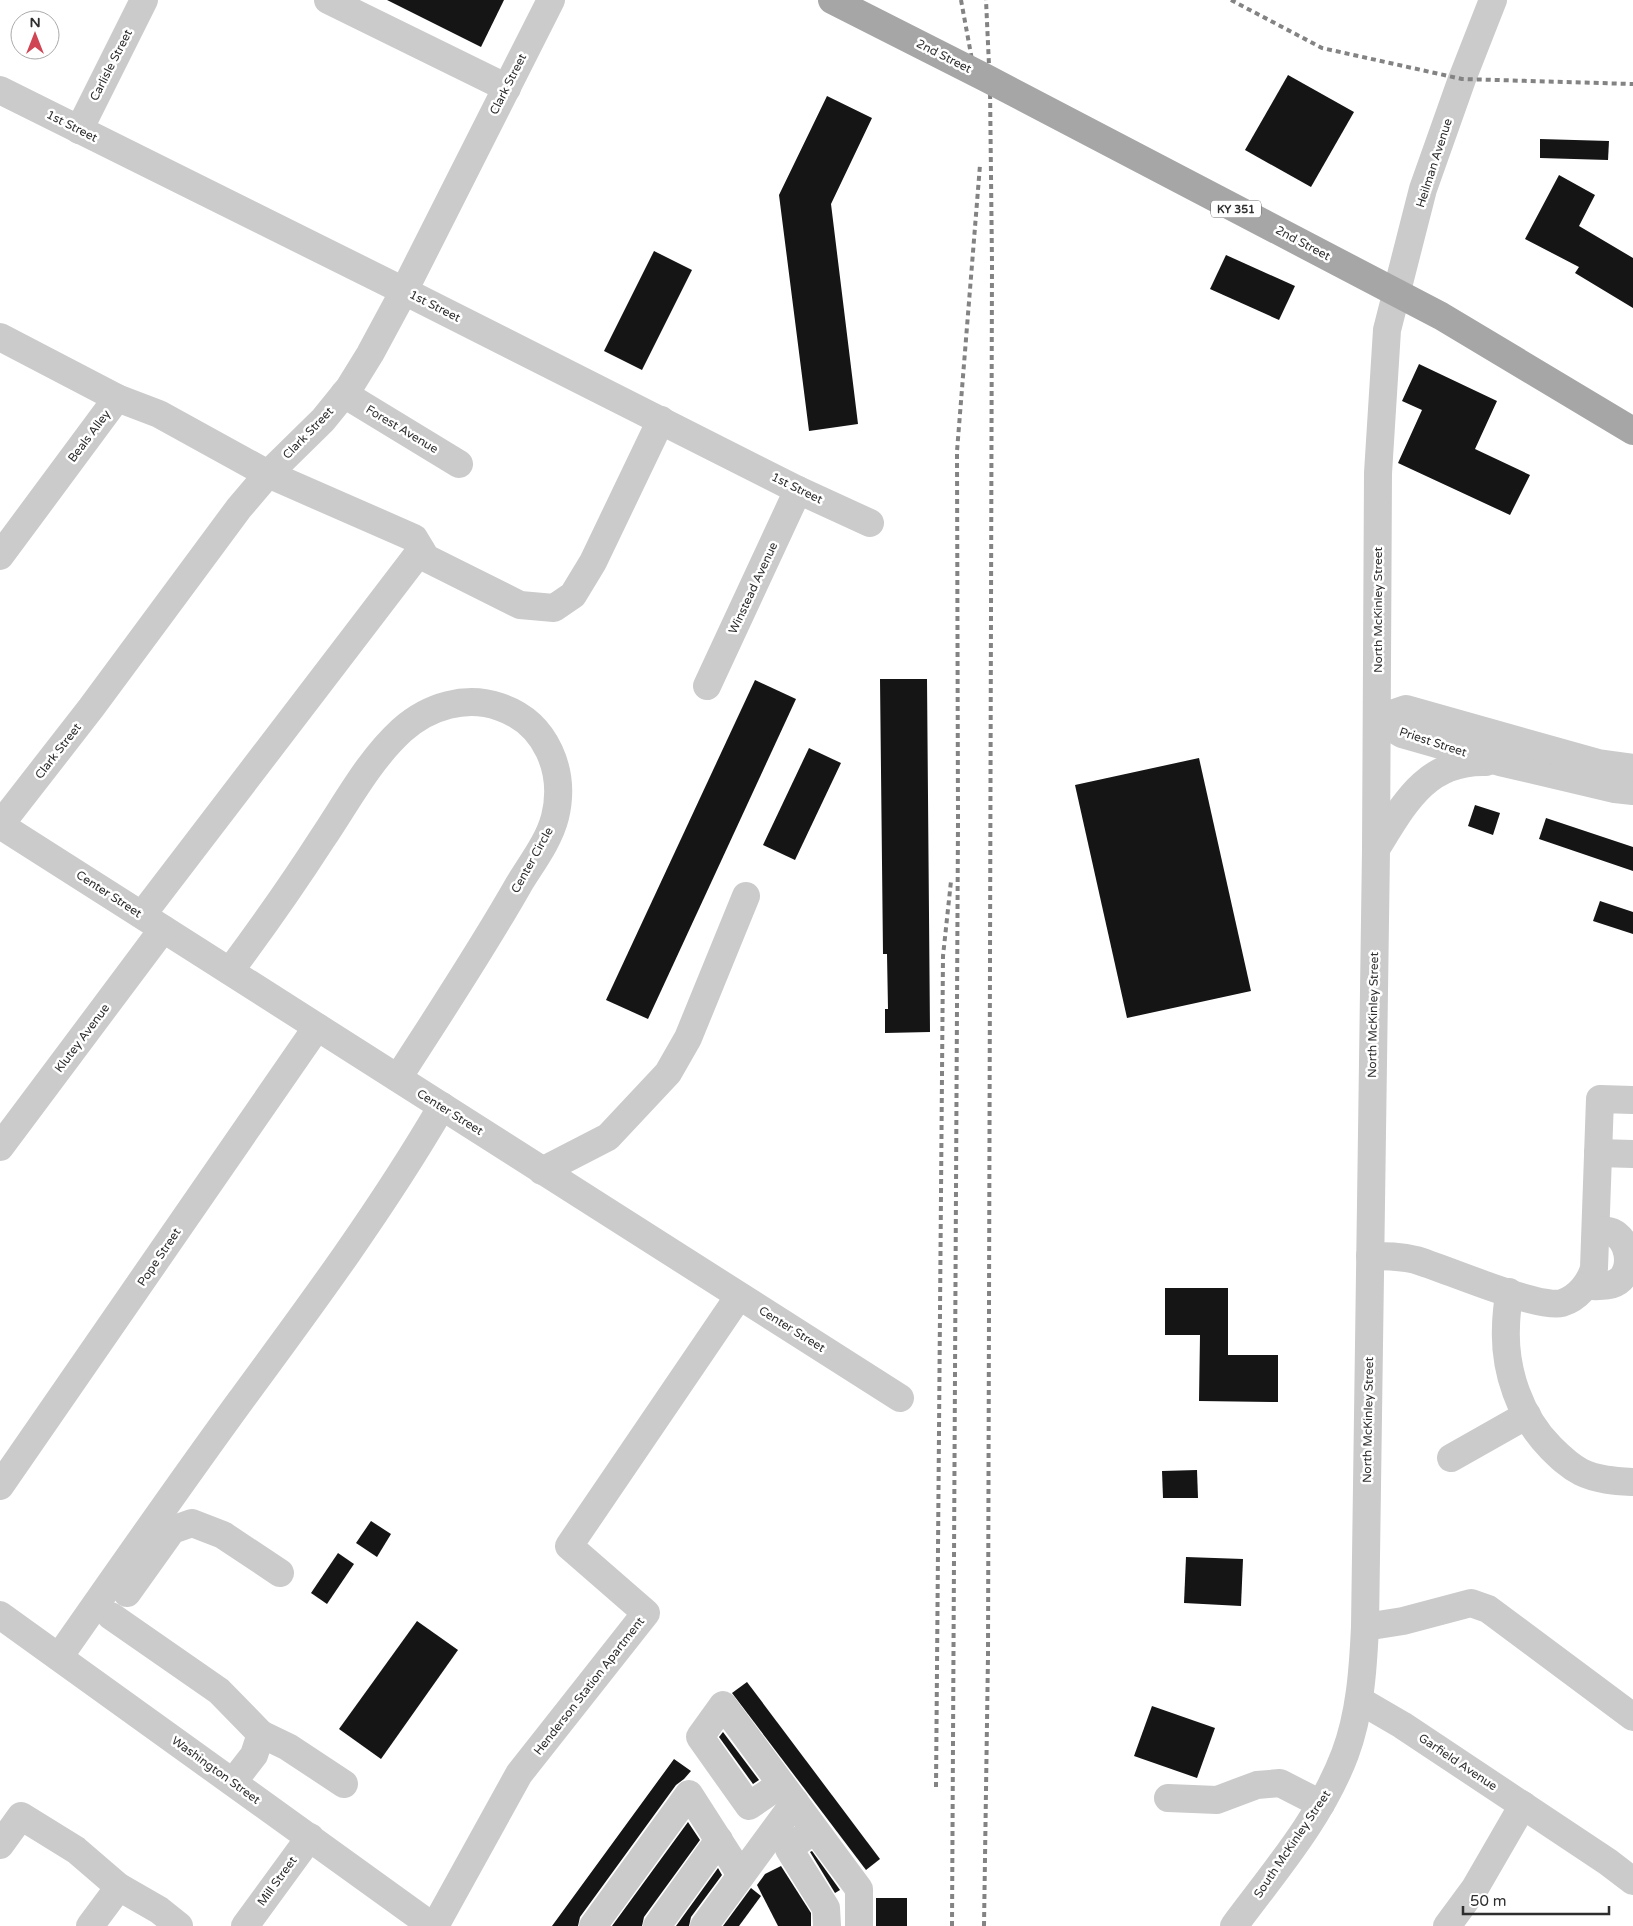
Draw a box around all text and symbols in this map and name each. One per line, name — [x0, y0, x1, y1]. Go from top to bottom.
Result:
north arrow — [10, 10, 60, 60]
text: N — [29, 14, 41, 31]
street label: Carlisle Street — [87, 26, 135, 103]
street label: 2nd Street — [914, 36, 974, 76]
street label: Clark Street — [487, 51, 530, 117]
street label: 1st Street — [44, 107, 100, 145]
street label: Heilman Avenue — [1413, 117, 1455, 209]
road number: KY 351 — [1211, 200, 1261, 218]
street label: 2nd Street — [1273, 223, 1333, 263]
street label: 1st Street — [407, 287, 463, 325]
street label: Forest Avenue — [363, 402, 441, 456]
street label: Clark Street — [280, 404, 336, 462]
street label: Beals Alley — [65, 407, 113, 465]
street label: 1st Street — [769, 470, 825, 507]
street label: Winstead Avenue — [726, 540, 780, 636]
street label: North McKinley Street — [1371, 547, 1385, 673]
street label: Clark Street — [32, 720, 84, 782]
street label: Priest Street — [1398, 725, 1469, 760]
street label: Center Circle — [508, 824, 556, 895]
street label: Center Street — [74, 868, 145, 921]
street label: North McKinley Street — [1365, 951, 1381, 1078]
street label: Klutey Avenue — [52, 1001, 112, 1075]
street label: Center Street — [414, 1086, 486, 1138]
street label: Pope Street — [134, 1225, 184, 1289]
street label: Center Street — [756, 1303, 828, 1355]
street label: North McKinley Street — [1360, 1356, 1376, 1483]
street label: Henderson Station Apartment — [531, 1614, 647, 1758]
street label: Garfield Avenue — [1416, 1731, 1500, 1793]
street label: Washington Street — [169, 1733, 263, 1807]
street label: South McKinley Street — [1251, 1787, 1333, 1900]
street label: Mill Street — [254, 1853, 300, 1909]
scale bar — [1463, 1884, 1609, 1916]
text: 50 m — [1470, 1892, 1507, 1910]

